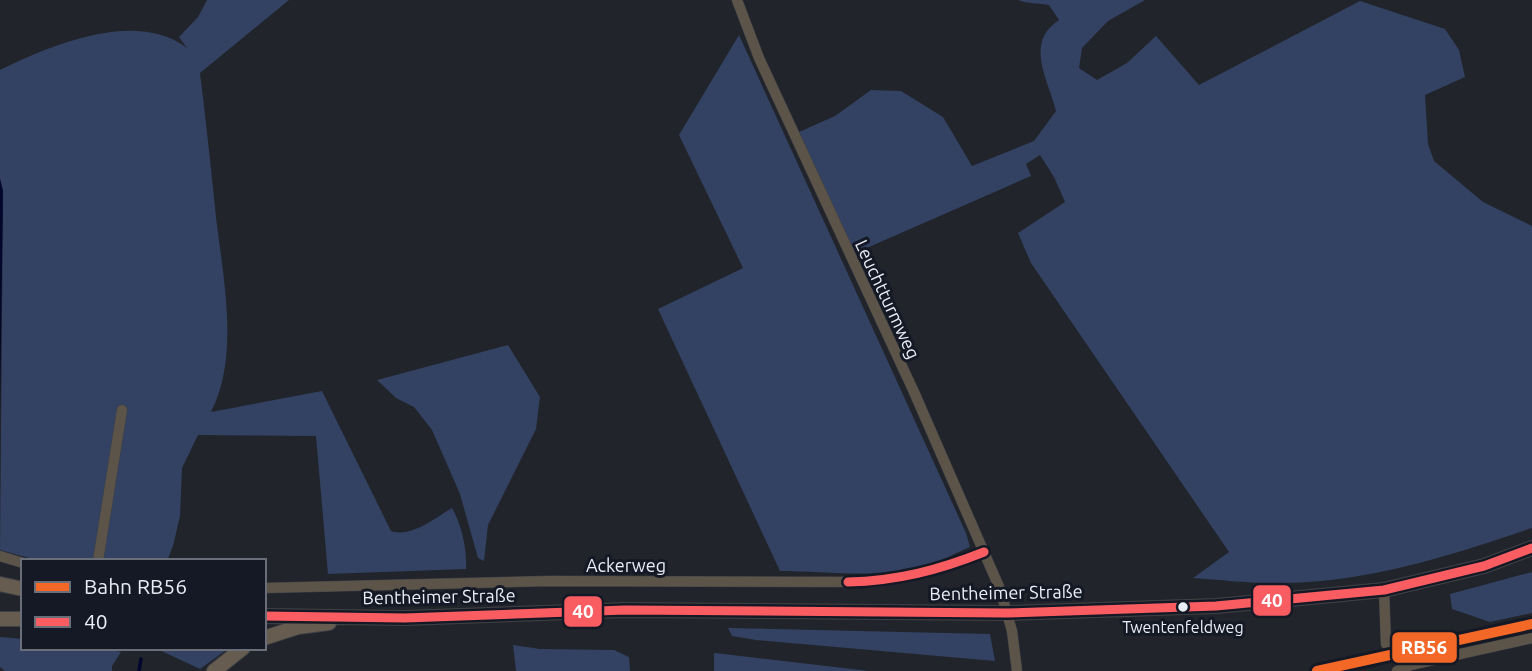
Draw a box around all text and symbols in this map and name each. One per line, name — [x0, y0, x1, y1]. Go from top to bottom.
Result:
street label: Leuchtturmweg — [852, 236, 924, 362]
street label: Ackerweg — [586, 555, 666, 575]
legend — [21, 559, 266, 650]
text: Bahn RB56 — [84, 574, 187, 598]
street label: Bentheimer Straße — [929, 581, 1083, 603]
line badge: 40 — [1252, 584, 1292, 617]
street label: Bentheimer Straße — [362, 585, 516, 607]
text: 40 — [1261, 589, 1283, 611]
line badge: 40 — [563, 595, 603, 628]
text: 40 — [572, 600, 594, 622]
marker: Twentenfeldweg — [1176, 600, 1190, 614]
text: 40 — [84, 609, 108, 633]
place label: Twentenfeldweg — [1122, 618, 1244, 636]
line badge: RB56 — [1391, 631, 1458, 664]
text: RB56 — [1401, 636, 1447, 658]

